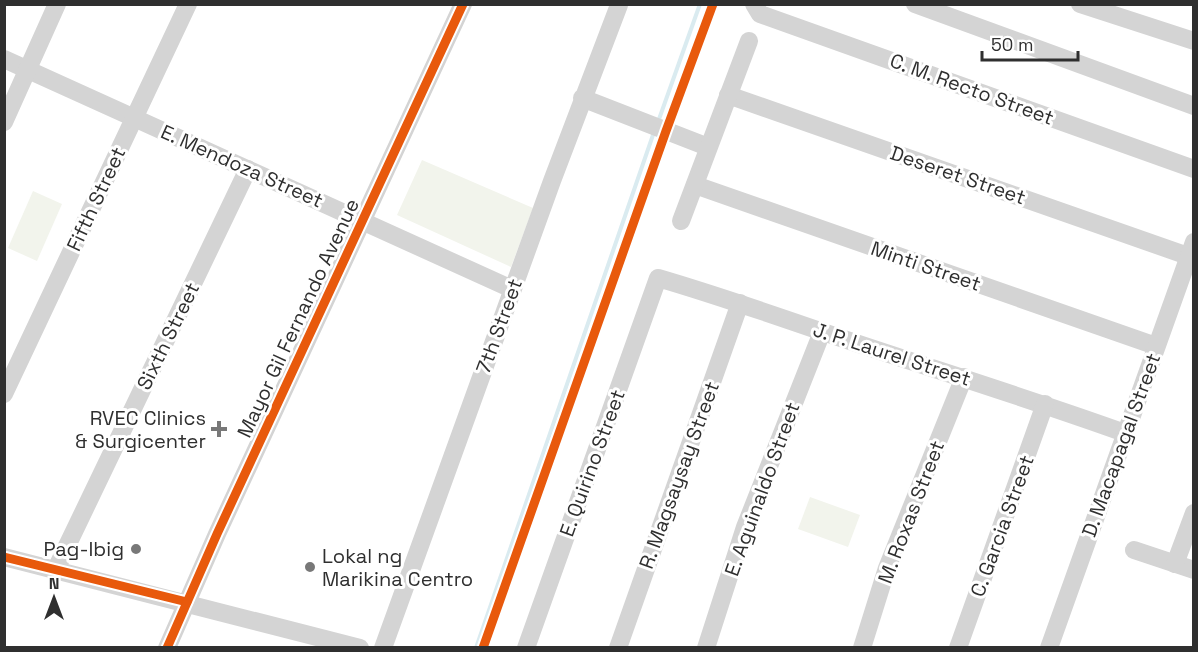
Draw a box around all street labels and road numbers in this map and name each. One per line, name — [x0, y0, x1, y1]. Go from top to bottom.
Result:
street label: C. M. Recto Street — [886, 47, 1058, 131]
street label: E. Mendoza Street — [157, 118, 327, 214]
street label: Deseret Street — [887, 140, 1029, 210]
street label: Fifth Street — [61, 143, 131, 255]
street label: Mayor Gil Fernando Avenue — [231, 194, 365, 442]
street label: Minti Street — [868, 235, 984, 297]
street label: 7th Street — [470, 275, 528, 377]
street label: Sixth Street — [131, 278, 205, 394]
street label: J. P. Laurel Street — [810, 316, 974, 392]
street label: D. Macapagal Street — [1076, 349, 1166, 541]
street label: R. Magsaysay Street — [633, 378, 725, 572]
street label: E. Quirino Street — [553, 386, 631, 540]
street label: E. Aguinaldo Street — [718, 398, 806, 580]
street label: M. Roxas Street — [872, 437, 950, 587]
street label: C. Garcia Street — [964, 452, 1040, 600]

